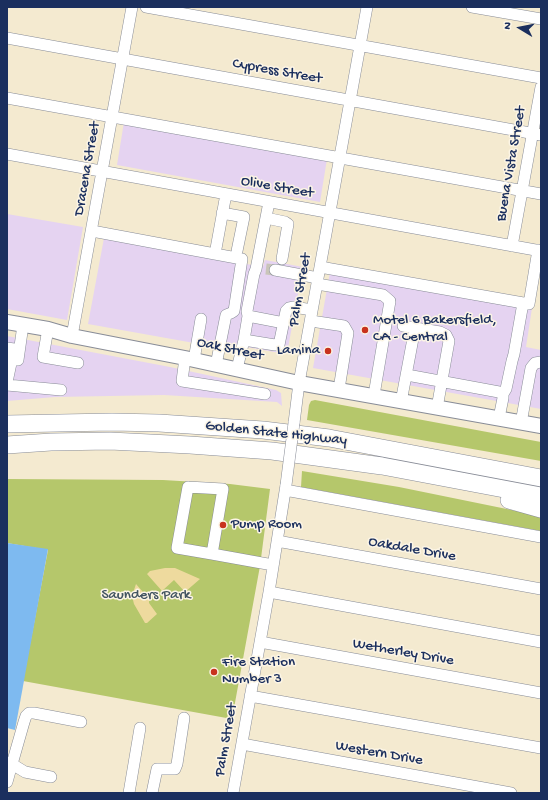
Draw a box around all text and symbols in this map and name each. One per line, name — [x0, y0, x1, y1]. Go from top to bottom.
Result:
north arrow — [500, 8, 540, 48]
text: N — [502, 21, 515, 30]
street label: Cypress Street — [231, 55, 323, 89]
street label: Buena Vista Street — [493, 105, 531, 223]
street label: Dracena Street — [71, 121, 105, 217]
street label: Olive Street — [239, 173, 315, 203]
street label: Palm Street — [286, 252, 316, 328]
place label: Motel 6 Bakersfield, CA - Central — [373, 312, 497, 347]
marker: Motel 6 Bakersfield, CA - Central — [360, 325, 370, 335]
street label: Oak Street — [195, 334, 265, 366]
place label: Lamina — [277, 342, 320, 360]
marker: Lamina — [323, 346, 333, 356]
street label: Golden State Highway — [204, 418, 348, 450]
place label: Pump Room — [231, 516, 302, 534]
marker: Pump Room — [218, 520, 228, 530]
street label: Oakdale Drive — [367, 533, 457, 567]
park label: Saunders Park — [102, 587, 190, 605]
street label: Wetherley Drive — [351, 635, 455, 671]
place label: Fire Station Number 3 — [222, 654, 295, 689]
marker: Fire Station Number 3 — [209, 667, 219, 677]
street label: Palm Street — [212, 702, 242, 778]
street label: Western Drive — [334, 737, 424, 771]

